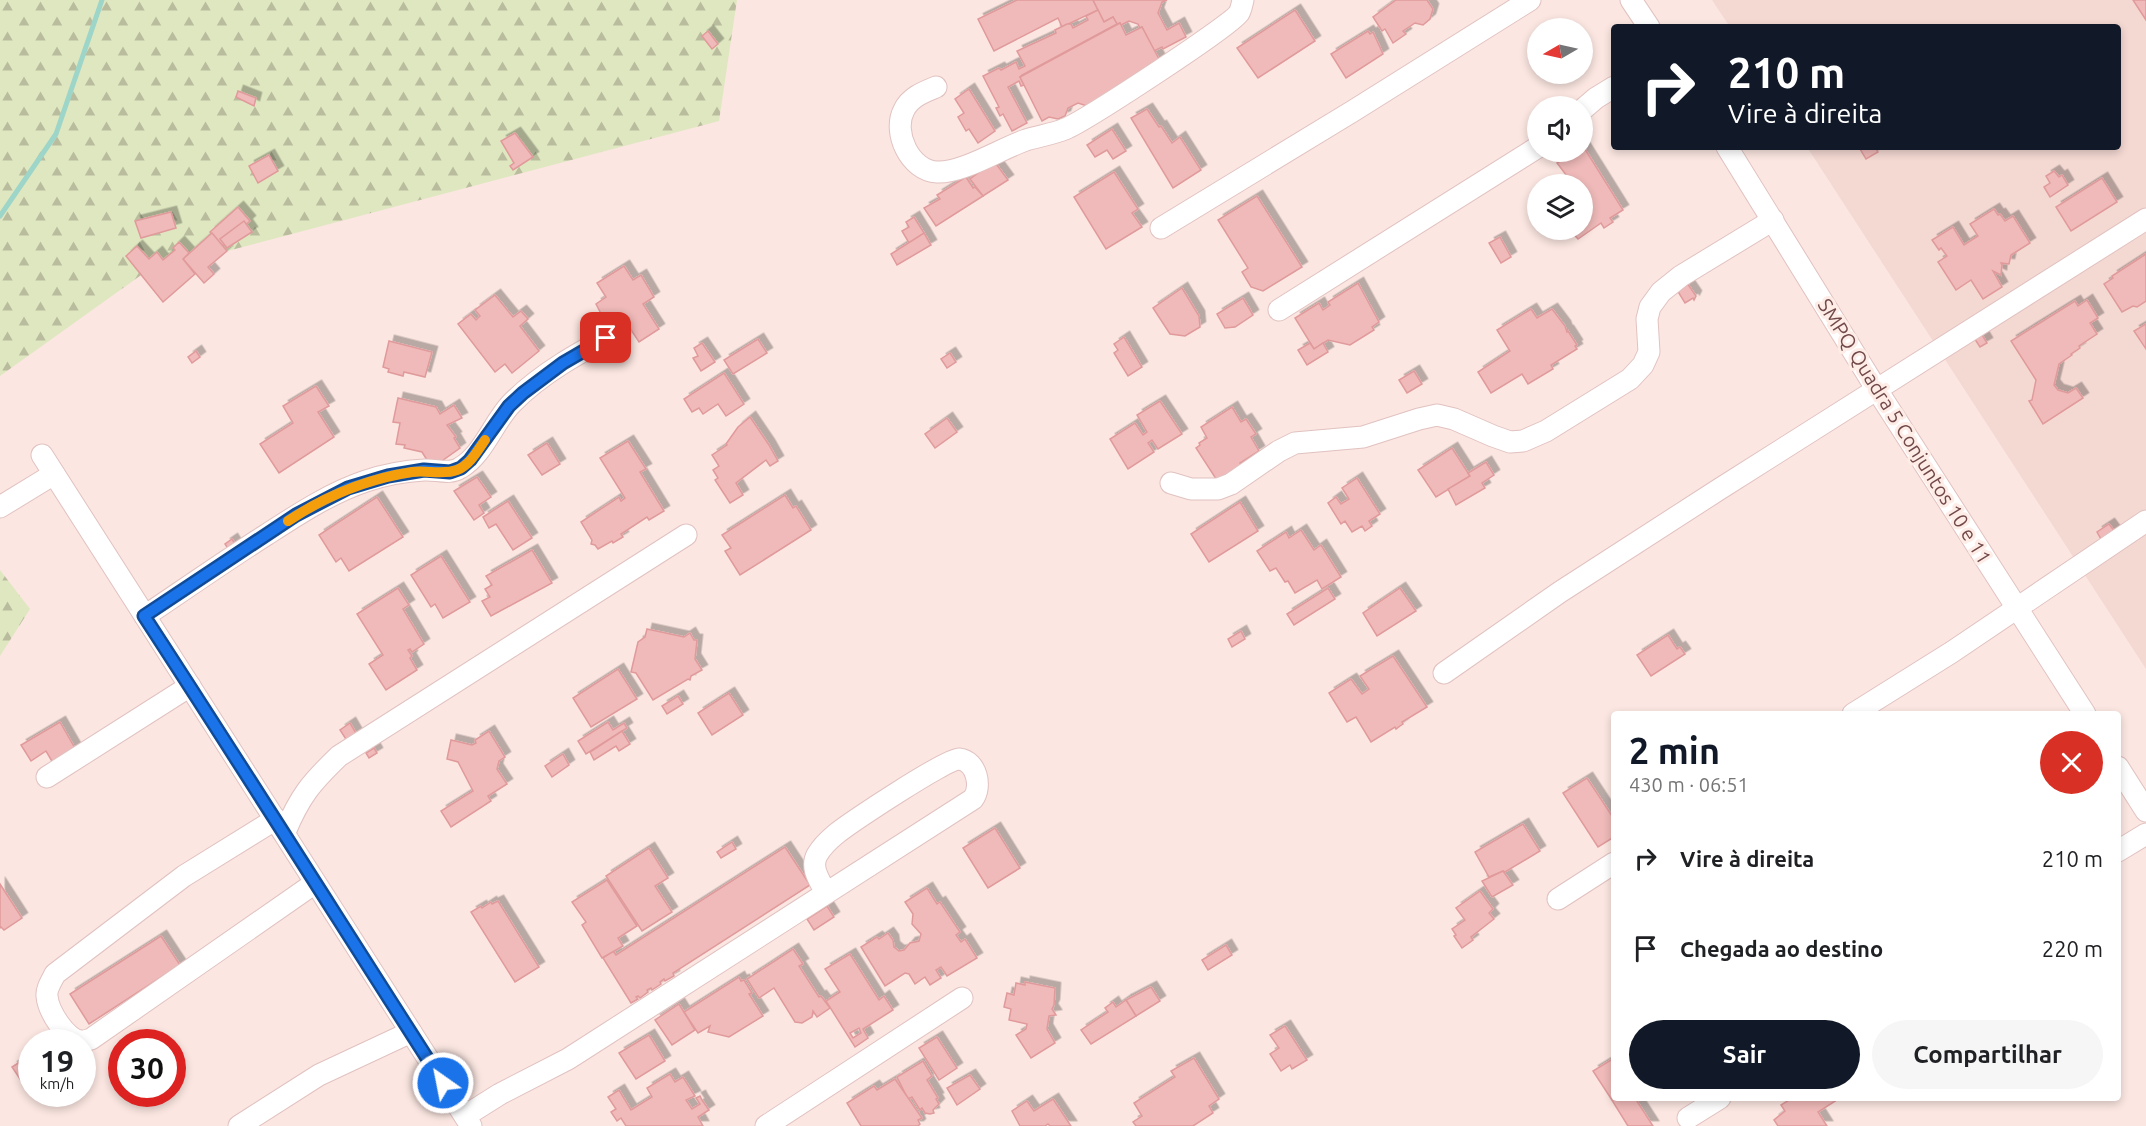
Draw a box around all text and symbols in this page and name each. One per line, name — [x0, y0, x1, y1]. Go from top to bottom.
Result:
north arrow — [1527, 18, 1593, 84]
map controls — [1527, 18, 1593, 240]
icon: right — [1629, 48, 1707, 126]
text: 210 m — [1728, 49, 1845, 96]
button: sound — [1527, 96, 1593, 162]
text: Vire à direita — [1728, 98, 1882, 128]
button: layers — [1527, 174, 1593, 240]
street label: SMPQ Quadra 5 Conjuntos 10 e 11 — [1814, 294, 1996, 568]
pin — [580, 312, 631, 363]
icon: arrive — [589, 321, 622, 354]
text: 2 min — [1629, 730, 1720, 771]
button: close — [2040, 731, 2103, 794]
text: 430 m · 06:51 — [1629, 773, 1749, 796]
icon: right — [1629, 842, 1662, 875]
text: Vire à direita — [1680, 846, 1814, 871]
text: 210 m — [2042, 846, 2103, 871]
icon: arrive — [1629, 932, 1662, 965]
text: Chegada ao destino — [1680, 936, 1883, 961]
text: 220 m — [2042, 936, 2103, 961]
button: Sair — [1629, 1020, 1860, 1089]
button: Compartilhar — [1872, 1020, 2103, 1089]
speed limit sign: 30 — [108, 1029, 186, 1107]
text: 19 — [40, 1044, 74, 1078]
position arrow — [411, 1051, 475, 1115]
text: km/h — [40, 1075, 74, 1092]

